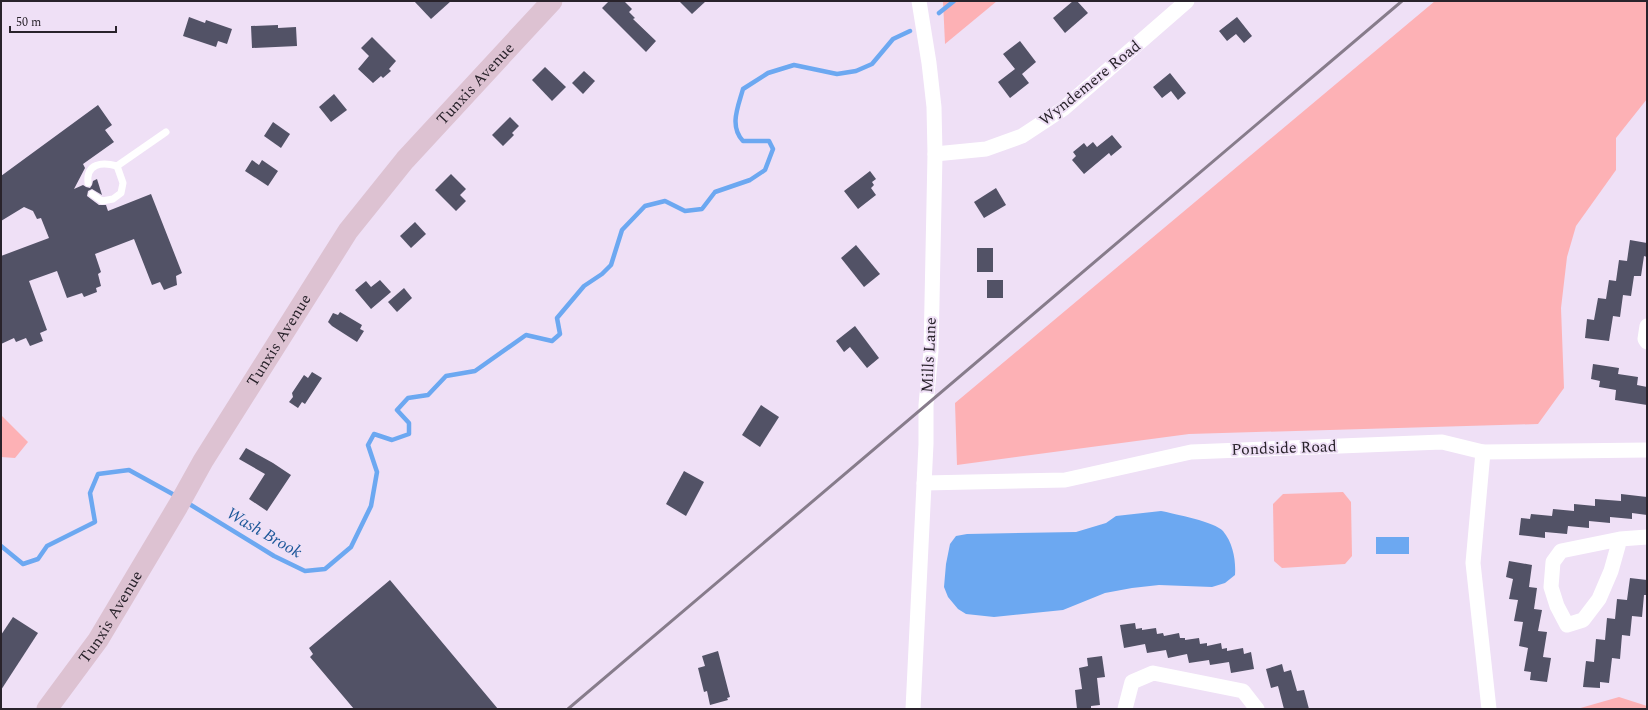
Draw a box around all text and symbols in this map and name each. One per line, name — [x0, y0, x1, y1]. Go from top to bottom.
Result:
scale bar — [10, 8, 116, 34]
text: 50 m — [16, 13, 41, 32]
street label: Wyndemere Road — [1034, 34, 1146, 132]
street label: Tunxis Avenue — [431, 37, 520, 131]
street label: Tunxis Avenue — [241, 289, 317, 391]
street label: Mills Lane — [915, 317, 943, 393]
street label: Pondside Road — [1231, 434, 1337, 462]
water label: Wash Brook — [221, 501, 307, 565]
street label: Tunxis Avenue — [73, 566, 149, 669]

